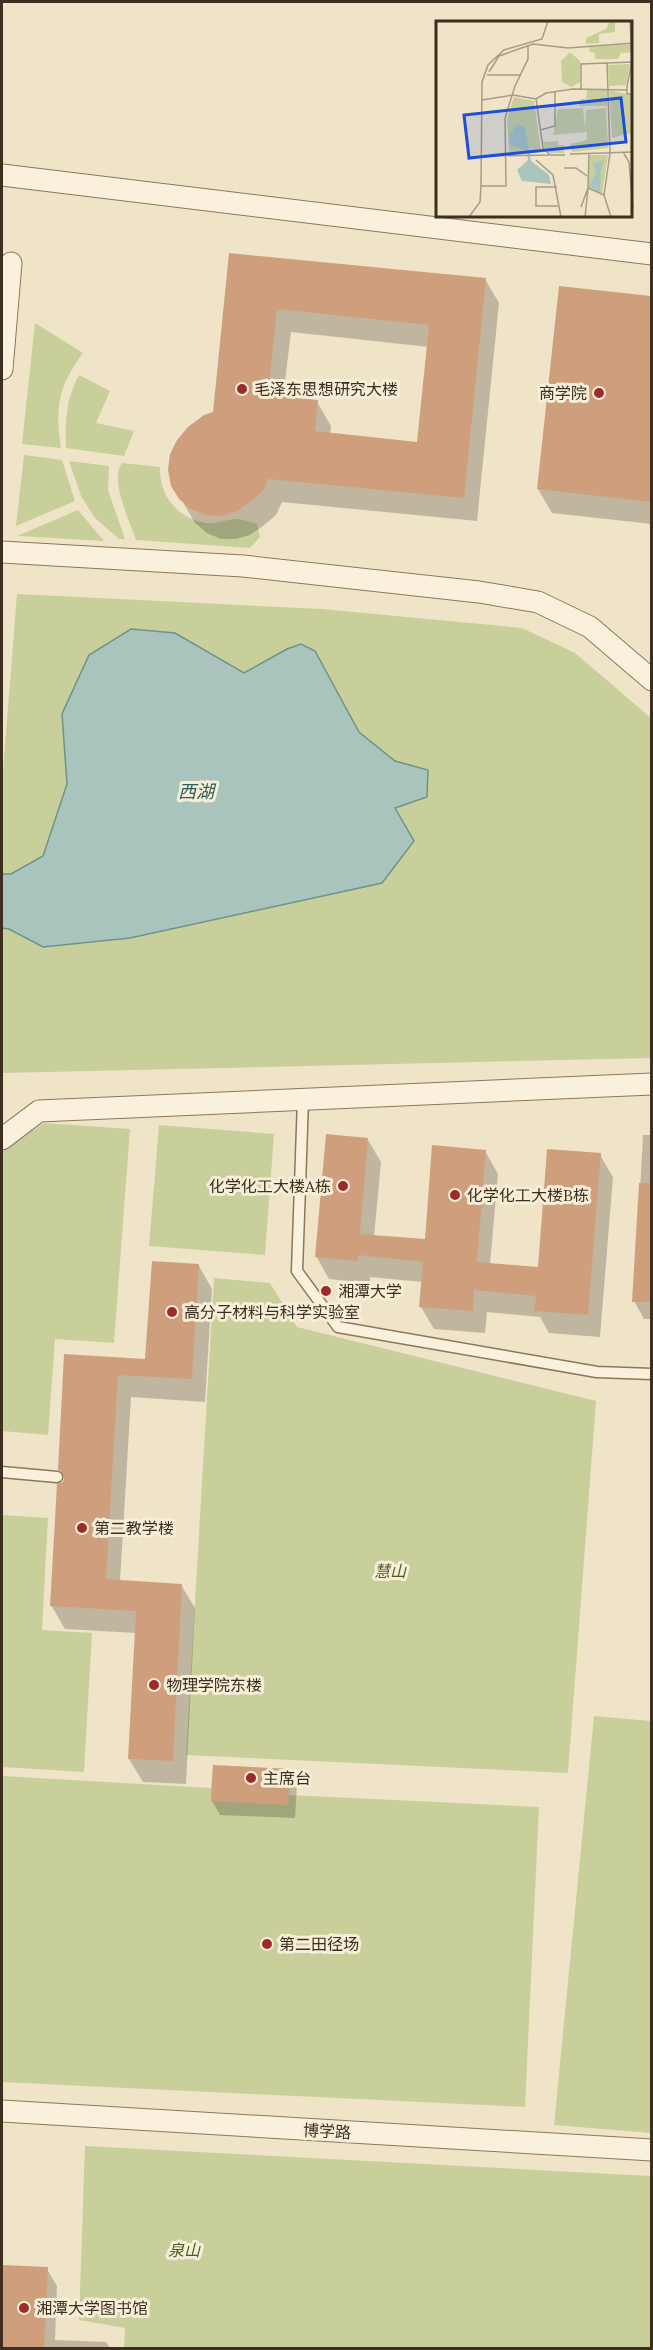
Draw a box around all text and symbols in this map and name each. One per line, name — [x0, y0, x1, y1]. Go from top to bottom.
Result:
inset map — [436, 21, 632, 218]
place label: 毛泽东思想研究大楼 — [254, 379, 398, 399]
marker: 毛泽东思想研究大楼 — [235, 382, 249, 396]
place label: 商学院 — [539, 383, 587, 403]
marker: 商学院 — [592, 386, 606, 400]
water label: 西湖 — [178, 780, 217, 803]
place label: 化学化工大楼A栋 — [209, 1176, 331, 1196]
marker: 化学化工大楼A栋 — [336, 1179, 350, 1193]
place label: 化学化工大楼B栋 — [467, 1185, 589, 1205]
marker: 化学化工大楼B栋 — [448, 1188, 462, 1202]
place label: 湘潭大学 — [338, 1281, 402, 1301]
marker: 湘潭大学 — [319, 1284, 333, 1298]
place label: 高分子材料与科学实验室 — [184, 1302, 360, 1322]
marker: 高分子材料与科学实验室 — [165, 1305, 179, 1319]
place label: 第二教学楼 — [94, 1518, 174, 1538]
marker: 第二教学楼 — [75, 1521, 89, 1535]
park label: 慧山 — [374, 1561, 407, 1581]
place label: 物理学院东楼 — [166, 1675, 262, 1695]
marker: 物理学院东楼 — [147, 1678, 161, 1692]
place label: 主席台 — [263, 1768, 311, 1788]
marker: 主席台 — [244, 1771, 258, 1785]
place label: 第二田径场 — [279, 1934, 359, 1954]
marker: 第二田径场 — [260, 1937, 274, 1951]
street label: 博学路 — [303, 2120, 351, 2142]
park label: 泉山 — [168, 2240, 201, 2260]
place label: 湘潭大学图书馆 — [36, 2298, 148, 2318]
marker: 湘潭大学图书馆 — [17, 2301, 31, 2315]

